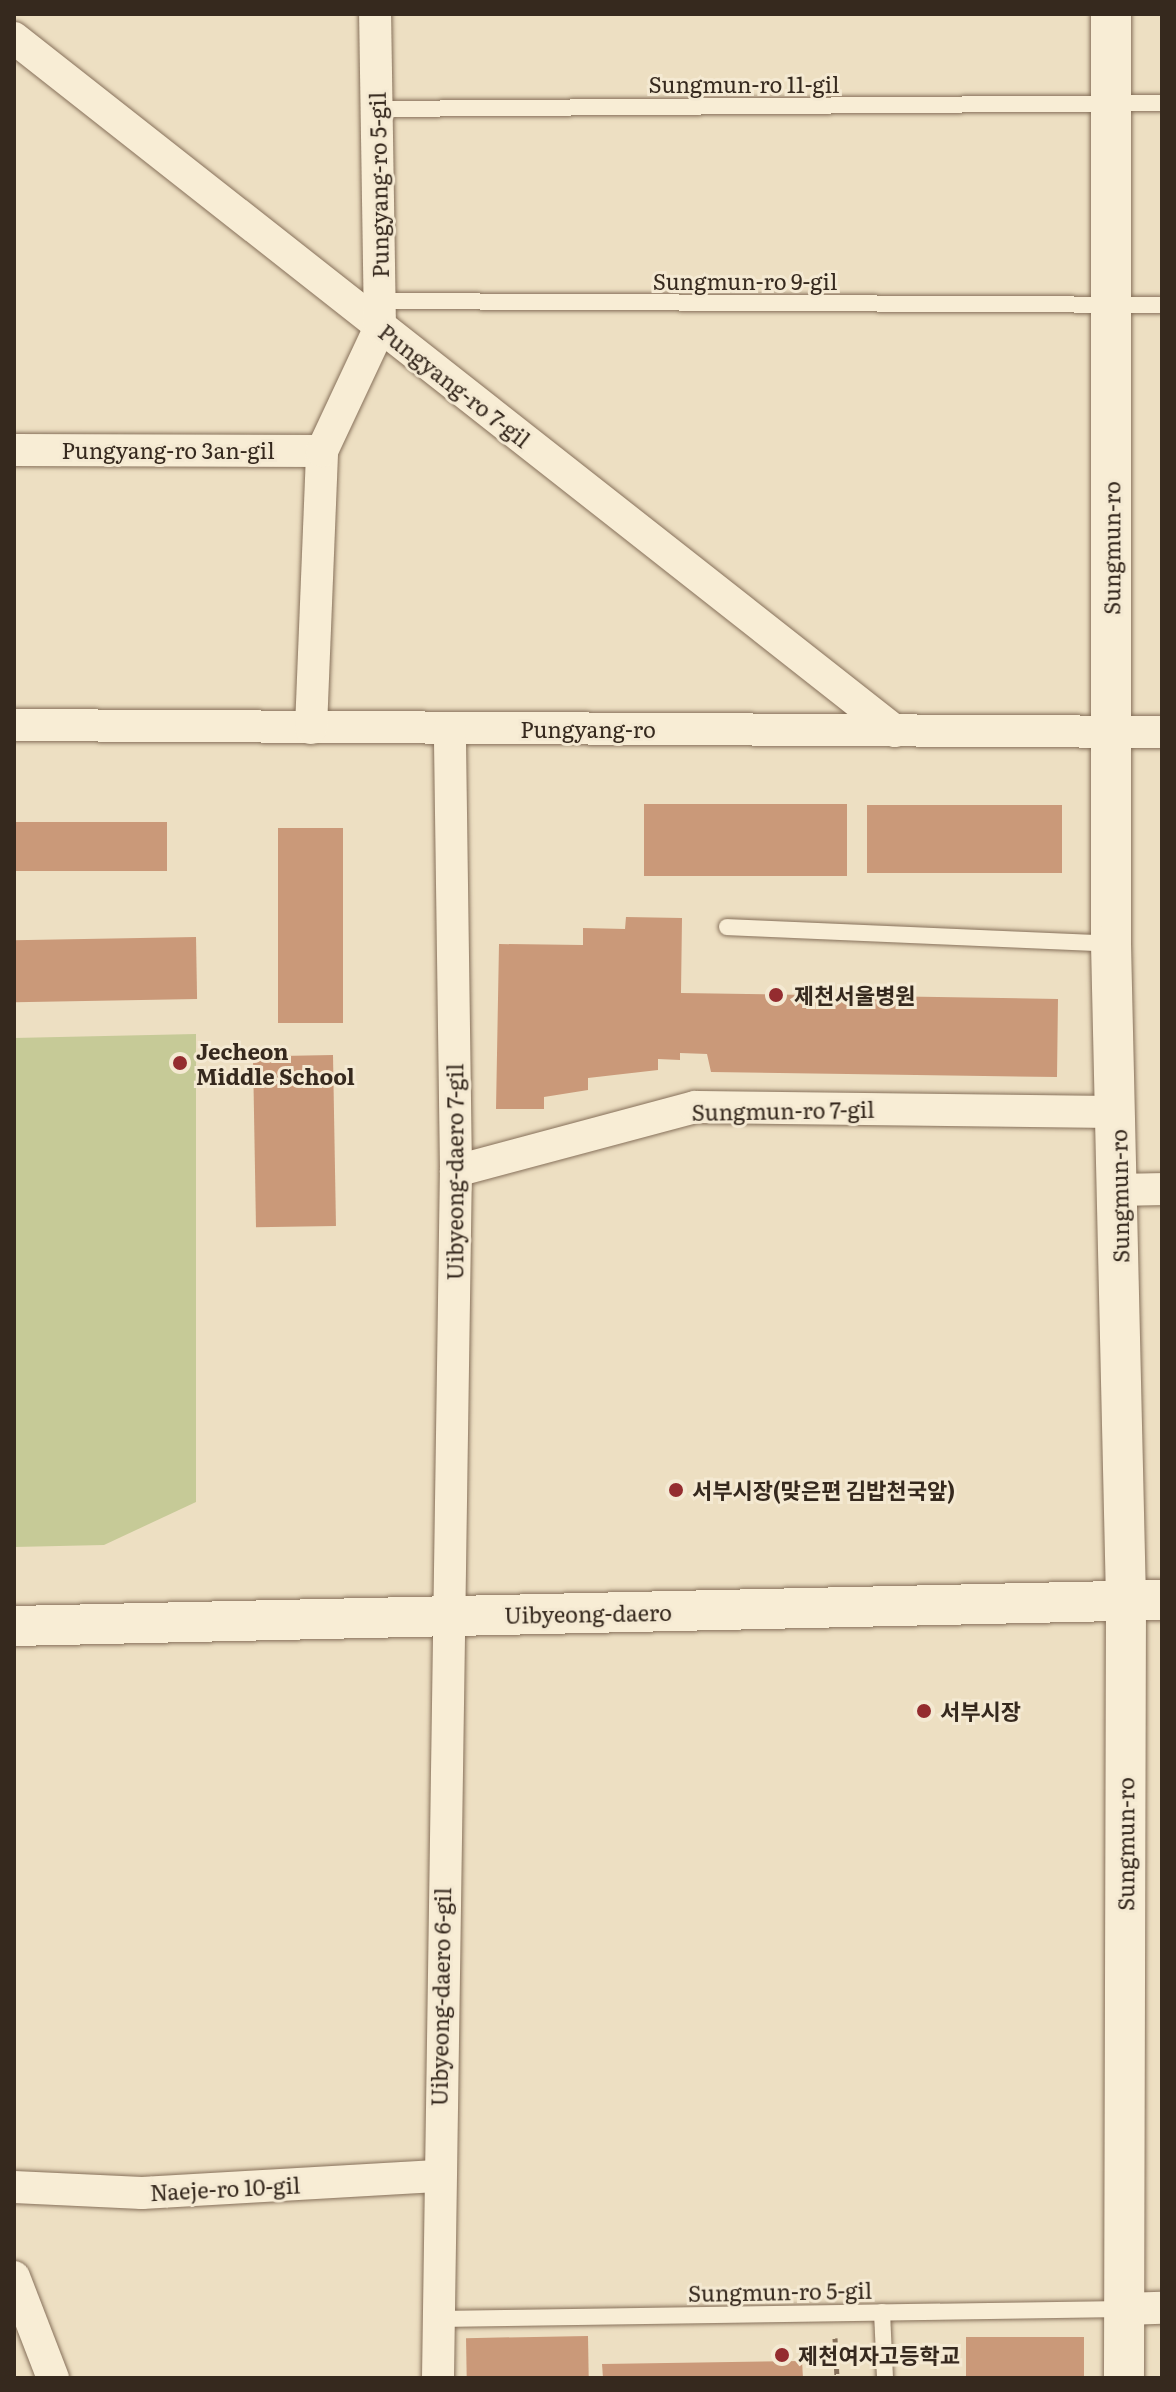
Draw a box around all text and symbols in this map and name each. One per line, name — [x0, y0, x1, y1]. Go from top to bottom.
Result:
street label: Sungmun-ro 11-gil — [649, 71, 839, 97]
street label: Pungyang-ro 5-gil — [363, 92, 393, 278]
street label: Sungmun-ro 9-gil — [653, 268, 837, 294]
street label: Pungyang-ro 7-gil — [374, 318, 536, 452]
street label: Pungyang-ro 3an-gil — [61, 437, 275, 463]
street label: Sungmun-ro — [1098, 481, 1124, 615]
street label: Pungyang-ro — [520, 716, 656, 742]
place label: 제천서울병원 — [794, 982, 915, 1008]
marker: 제천서울병원 — [765, 984, 787, 1006]
place label: Jecheon Middle School — [196, 1037, 355, 1088]
marker: Jecheon Middle School — [171, 1054, 189, 1072]
street label: Uibyeong-daero 7-gil — [441, 1064, 467, 1280]
street label: Sungmun-ro 7-gil — [691, 1095, 875, 1125]
street label: Sungmun-ro — [1105, 1129, 1133, 1263]
place label: 서부시장(맞은편 김밥천국앞) — [692, 1477, 955, 1503]
marker: 서부시장(맞은편 김밥천국앞) — [667, 1481, 685, 1499]
street label: Uibyeong-daero — [504, 1598, 672, 1628]
place label: 서부시장 — [940, 1698, 1021, 1724]
marker: 서부시장 — [915, 1702, 933, 1720]
street label: Sungmun-ro — [1112, 1777, 1138, 1911]
street label: Uibyeong-daero 6-gil — [425, 1887, 455, 2107]
street label: Naeje-ro 10-gil — [149, 2171, 301, 2205]
street label: Sungmun-ro 5-gil — [688, 2276, 872, 2306]
place label: 제천여자고등학교 — [798, 2342, 960, 2368]
marker: 제천여자고등학교 — [773, 2346, 791, 2364]

